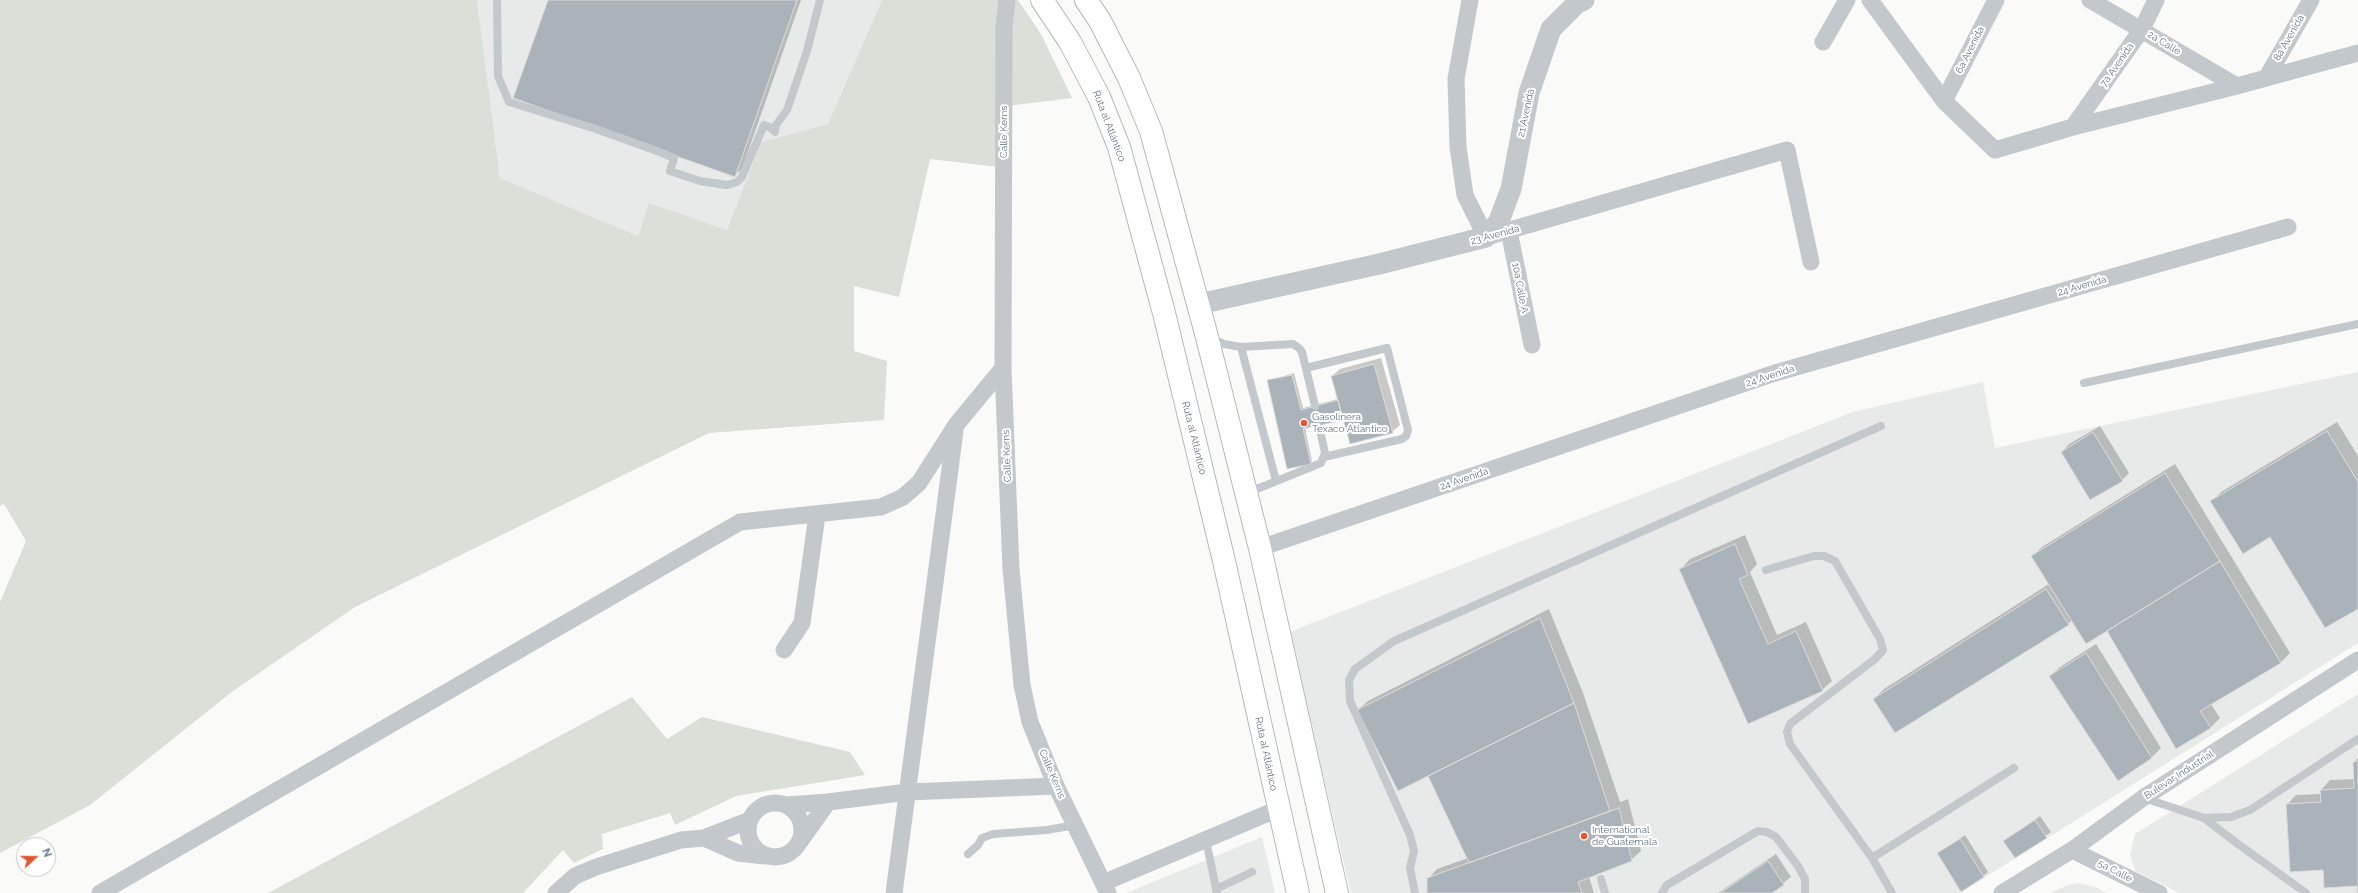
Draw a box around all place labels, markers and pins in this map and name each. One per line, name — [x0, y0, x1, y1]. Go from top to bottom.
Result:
place label: Gasolinera Texaco Atlantico — [1312, 411, 1388, 434]
marker: Gasolinera Texaco Atlantico — [1299, 418, 1309, 428]
place label: International de Guatemala — [1592, 824, 1657, 848]
marker: International de Guatemala — [1579, 831, 1589, 841]

